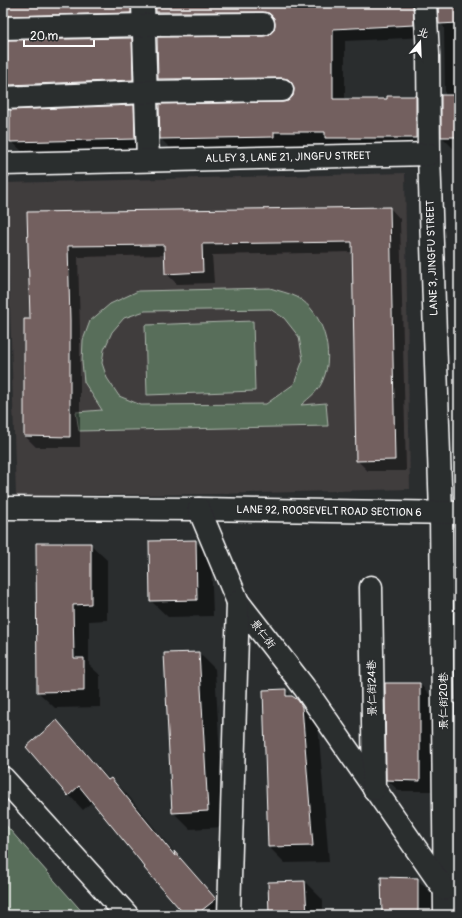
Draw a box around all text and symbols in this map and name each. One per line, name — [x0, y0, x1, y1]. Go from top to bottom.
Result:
scale bar — [24, 22, 94, 48]
north arrow — [400, 22, 440, 62]
text: 北 — [416, 25, 430, 41]
text: 20 m — [30, 29, 59, 44]
street label: ALLEY 3, LANE 21, JINGFU STREET — [205, 149, 371, 165]
street label: LANE 3, JINGFU STREET — [423, 200, 441, 316]
street label: LANE 92, ROOSEVELT ROAD SECTION 6 — [236, 503, 422, 519]
street label: 景仁街 — [248, 617, 279, 652]
street label: 景仁街24巷 — [365, 660, 379, 716]
street label: 景仁街20巷 — [437, 672, 450, 730]

